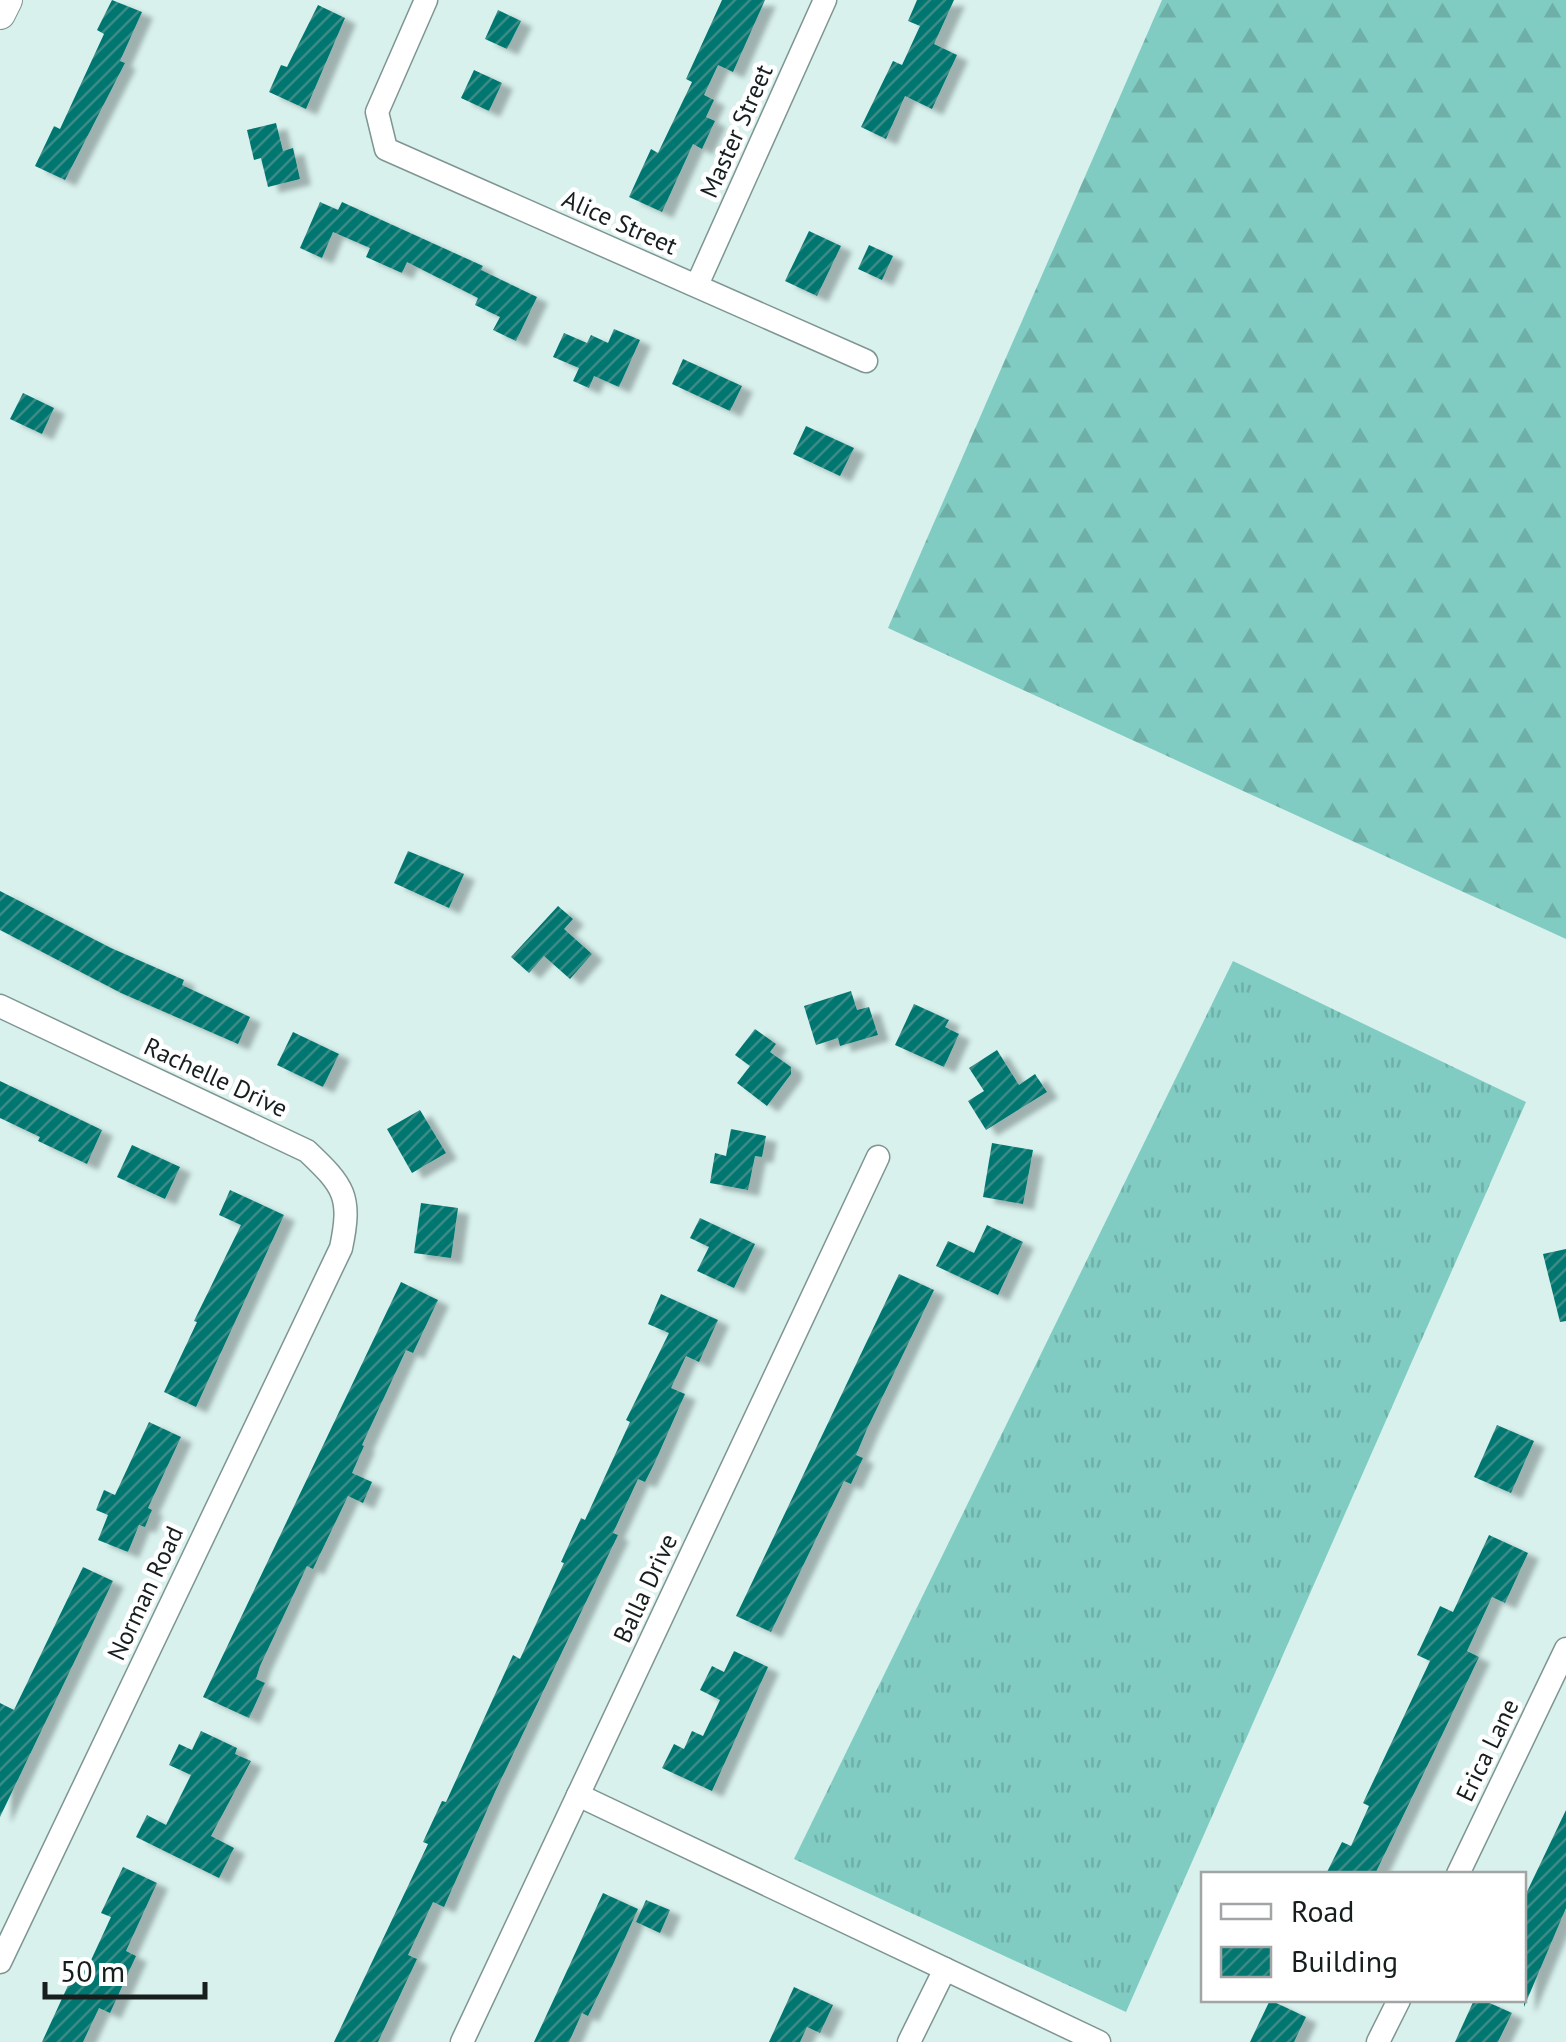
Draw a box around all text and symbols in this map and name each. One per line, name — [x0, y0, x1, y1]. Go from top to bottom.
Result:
street label: Master Street — [692, 59, 780, 203]
street label: Alice Street — [558, 182, 683, 262]
street label: Rachelle Drive — [139, 1030, 293, 1124]
street label: Norman Road — [100, 1521, 190, 1665]
street label: Balla Drive — [606, 1528, 684, 1648]
street label: Erica Lane — [1448, 1693, 1526, 1807]
legend — [1201, 1872, 1526, 2002]
text: Road — [1291, 1891, 1355, 1930]
scale bar — [45, 1937, 205, 1999]
text: Building — [1291, 1941, 1398, 1980]
text: 50 m — [60, 1951, 125, 1990]

